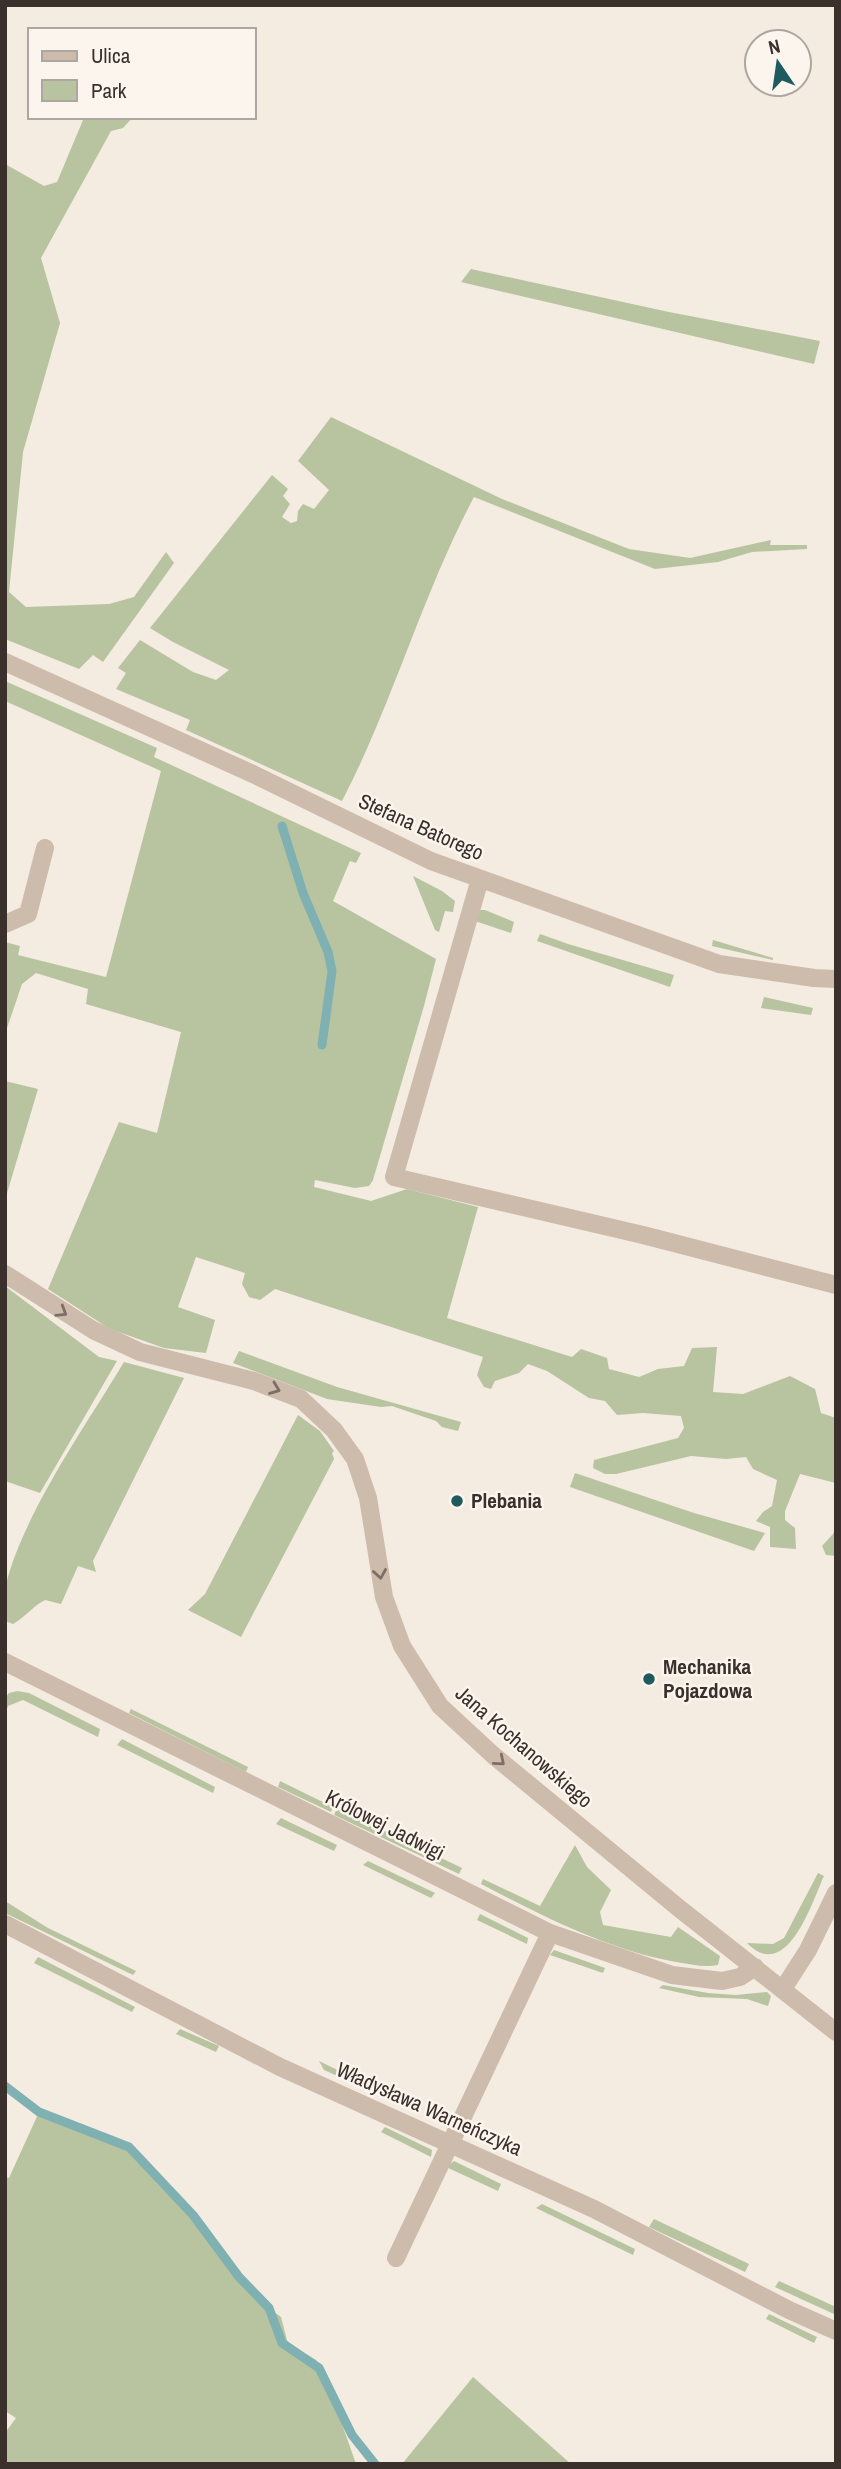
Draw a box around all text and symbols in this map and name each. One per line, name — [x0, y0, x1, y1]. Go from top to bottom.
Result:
legend — [28, 28, 256, 119]
north arrow — [743, 28, 813, 98]
text: N — [766, 33, 783, 60]
text: Ulica — [91, 41, 131, 70]
text: Park — [91, 76, 127, 105]
street label: Stefana Batorego — [354, 786, 488, 867]
one-way arrow — [55, 1303, 68, 1316]
one-way arrow — [268, 1380, 280, 1394]
place label: Plebania — [471, 1486, 542, 1515]
marker: Plebania — [449, 1493, 465, 1509]
one-way arrow — [372, 1568, 387, 1580]
place label: Mechanika Pojazdowa — [663, 1652, 752, 1705]
marker: Mechanika Pojazdowa — [641, 1671, 657, 1687]
street label: Jana Kochanowskiego — [449, 1679, 599, 1814]
one-way arrow — [491, 1753, 504, 1765]
street label: Królowej Jadwigi — [321, 1782, 450, 1867]
street label: Władysława Warneńczyka — [332, 2055, 527, 2163]

